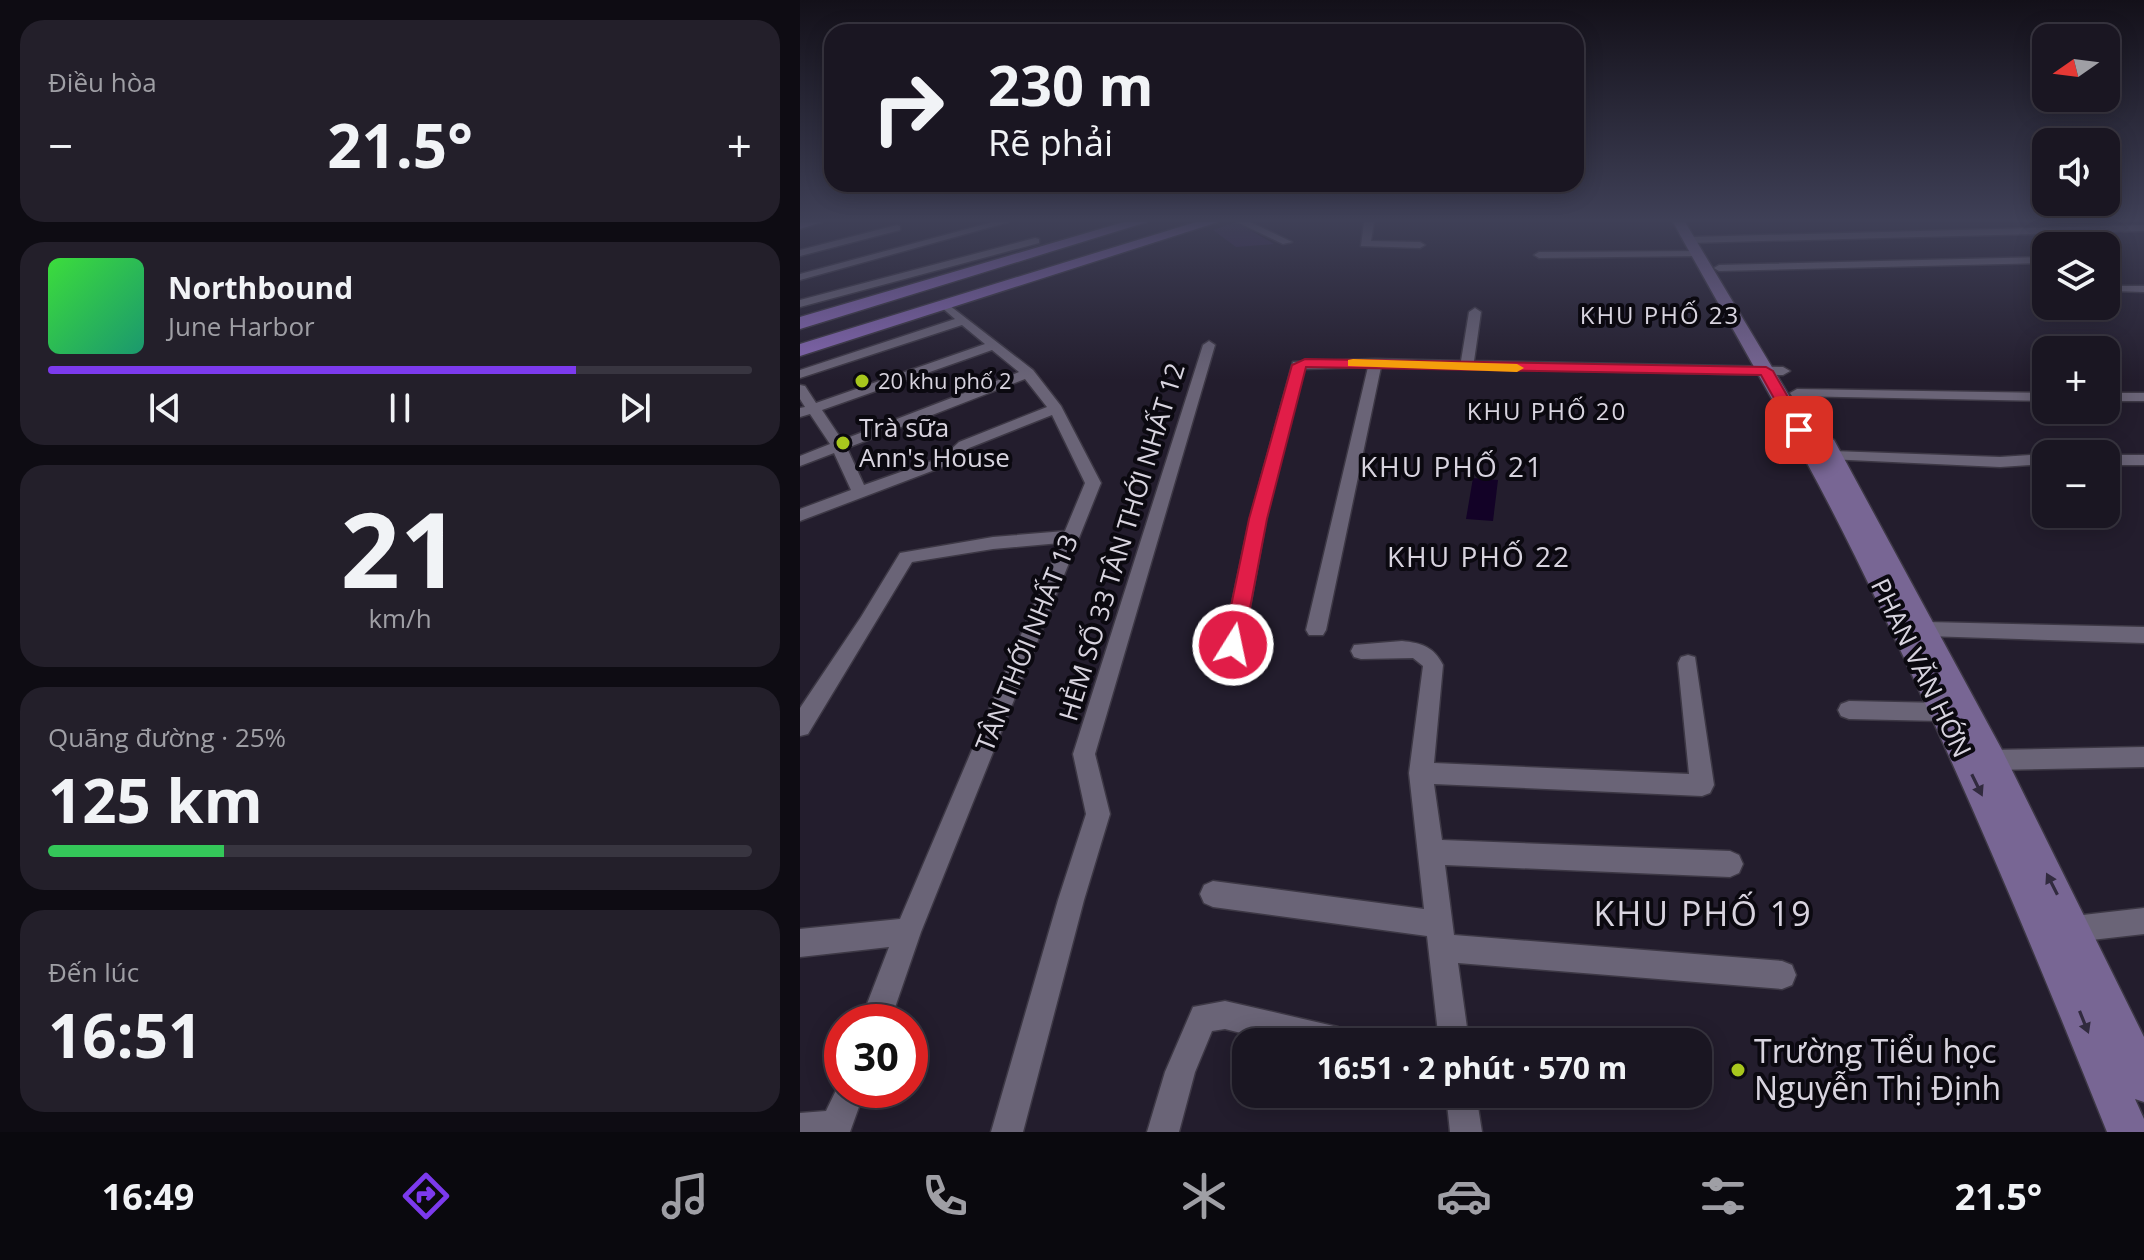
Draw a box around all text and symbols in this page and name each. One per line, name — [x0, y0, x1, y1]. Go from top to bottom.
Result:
north arrow — [2032, 24, 2120, 112]
map controls — [2032, 24, 2120, 528]
text: 230 m — [988, 46, 1154, 122]
icon: right — [856, 56, 960, 160]
text: Điều hòa — [48, 64, 157, 100]
text: 21.5° — [327, 104, 473, 186]
text: − — [48, 115, 73, 175]
text: + — [727, 115, 752, 175]
text: Rẽ phải — [988, 118, 1113, 167]
button: sound — [2032, 128, 2120, 216]
button: layers — [2032, 232, 2120, 320]
text: Northbound — [168, 267, 353, 308]
district label: KHU PHỐ 23 — [1580, 298, 1740, 331]
text: June Harbor — [168, 308, 315, 344]
button: + — [2032, 336, 2120, 424]
street label: HẺM SỐ 33 TÂN THỚI NHẤT 12 — [1049, 358, 1193, 725]
place label: 20 khu phố 2 — [878, 365, 1012, 395]
marker: 20 khu phố 2 — [853, 372, 871, 390]
icon: previous — [143, 386, 187, 430]
icon: pause — [378, 386, 422, 430]
icon: next — [613, 386, 657, 430]
district label: KHU PHỐ 20 — [1467, 394, 1627, 427]
pin — [1765, 396, 1833, 464]
icon: arrive — [1777, 408, 1821, 452]
place label: Trà sữa Ann's House — [859, 409, 1010, 475]
marker: Trà sữa Ann's House — [834, 434, 852, 452]
button: − — [2032, 440, 2120, 528]
district label: KHU PHỐ 21 — [1360, 447, 1544, 485]
text: 21 — [341, 477, 459, 618]
street label: TÂN THỚI NHẤT 13 — [966, 529, 1086, 756]
district label: KHU PHỐ 22 — [1387, 537, 1571, 575]
street label: PHAN VĂN HỚN — [1863, 572, 1981, 763]
text: km/h — [368, 600, 432, 636]
position arrow — [1191, 603, 1275, 687]
text: Quãng đường · 25% — [48, 719, 286, 755]
text: 125 km — [48, 759, 263, 841]
one-way arrow — [1970, 774, 1984, 797]
one-way arrow — [2045, 873, 2059, 896]
district label: KHU PHỐ 19 — [1593, 890, 1813, 936]
text: Đến lúc — [48, 954, 139, 990]
text: 16:51 — [48, 994, 202, 1076]
speed limit sign: 30 — [824, 1004, 928, 1108]
one-way arrow — [2078, 1010, 2091, 1034]
place label: Trường Tiểu học Nguyễn Thị Định — [1754, 1029, 2001, 1109]
text: 16:51 · 2 phút · 570 m — [1317, 1047, 1627, 1088]
marker: Trường Tiểu học Nguyễn Thị Định — [1729, 1061, 1747, 1079]
icon: directions — [398, 1168, 454, 1224]
icon: music — [657, 1168, 713, 1224]
icon: phone — [917, 1168, 973, 1224]
icon: climate — [1176, 1168, 1232, 1224]
icon: car — [1436, 1168, 1492, 1224]
icon: filters — [1695, 1168, 1751, 1224]
text: 16:49 — [102, 1172, 194, 1221]
text: 21.5° — [1955, 1172, 2042, 1221]

